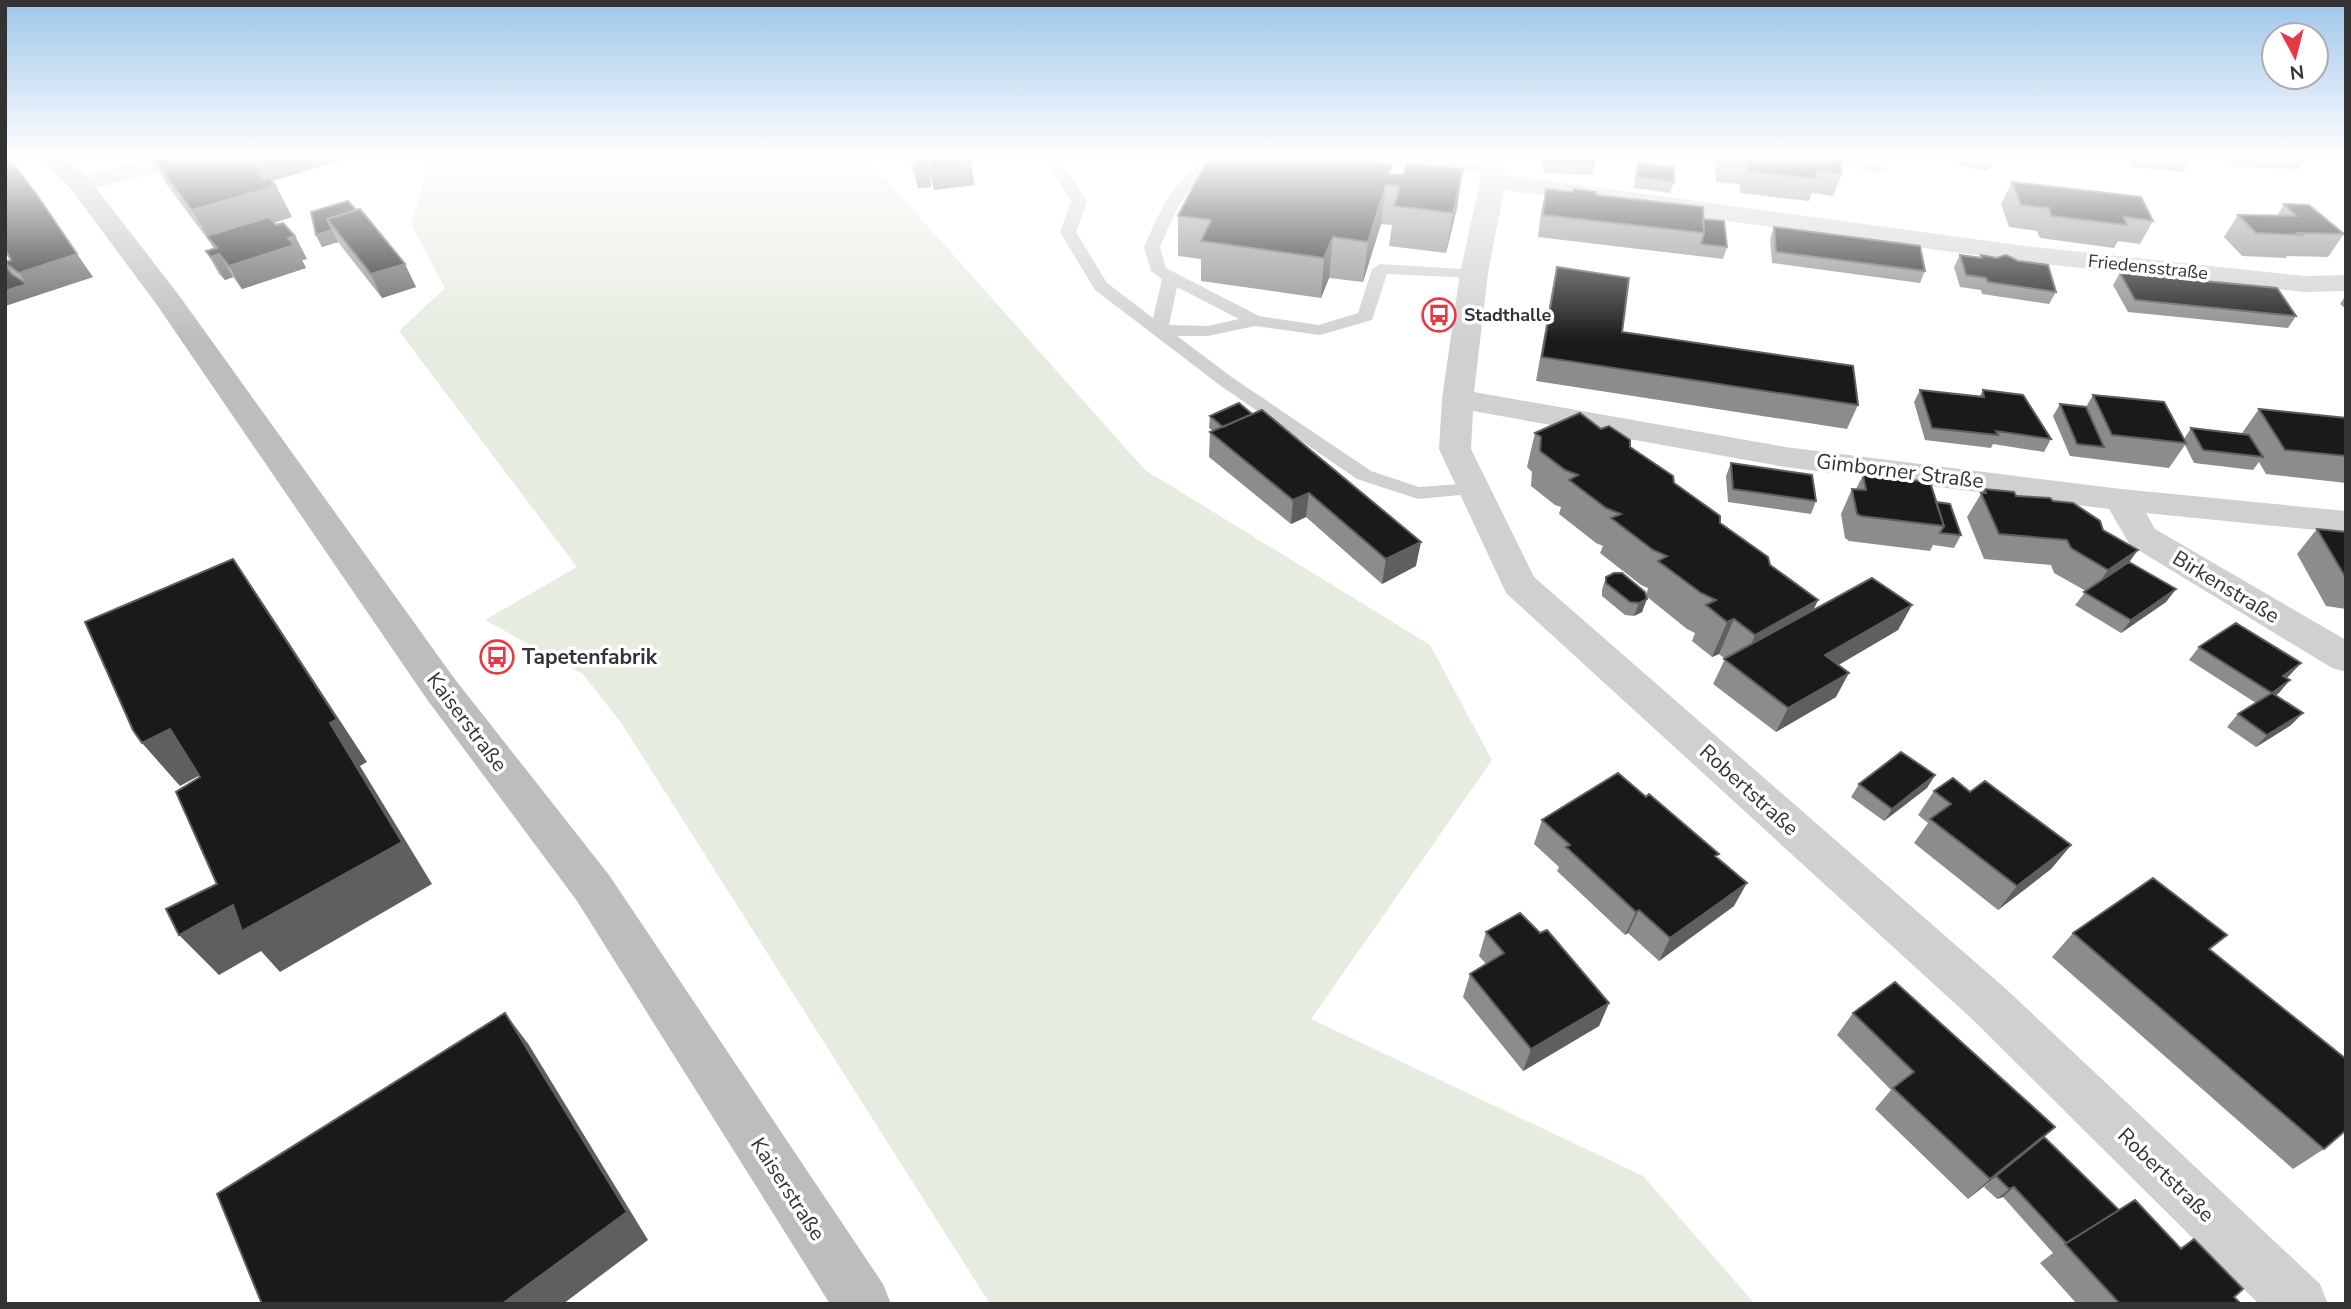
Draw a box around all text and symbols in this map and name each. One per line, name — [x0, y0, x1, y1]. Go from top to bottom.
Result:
north arrow — [2260, 21, 2330, 91]
text: N — [2288, 58, 2306, 86]
street label: Friedensstraße — [2087, 249, 2209, 285]
bus stop icon: Stadthalle — [1420, 296, 1458, 334]
place label: Stadthalle — [1464, 303, 1552, 327]
street label: Gimborner Straße — [1815, 447, 1985, 495]
street label: Birkenstraße — [2167, 544, 2285, 630]
bus stop icon: Tapetenfabrik — [478, 638, 516, 676]
place label: Tapetenfabrik — [522, 643, 658, 671]
street label: Kaiserstraße — [420, 667, 514, 777]
street label: Robertstraße — [1693, 738, 1805, 842]
street label: Robertstraße — [2112, 1122, 2220, 1228]
street label: Kaiserstraße — [744, 1132, 832, 1246]

